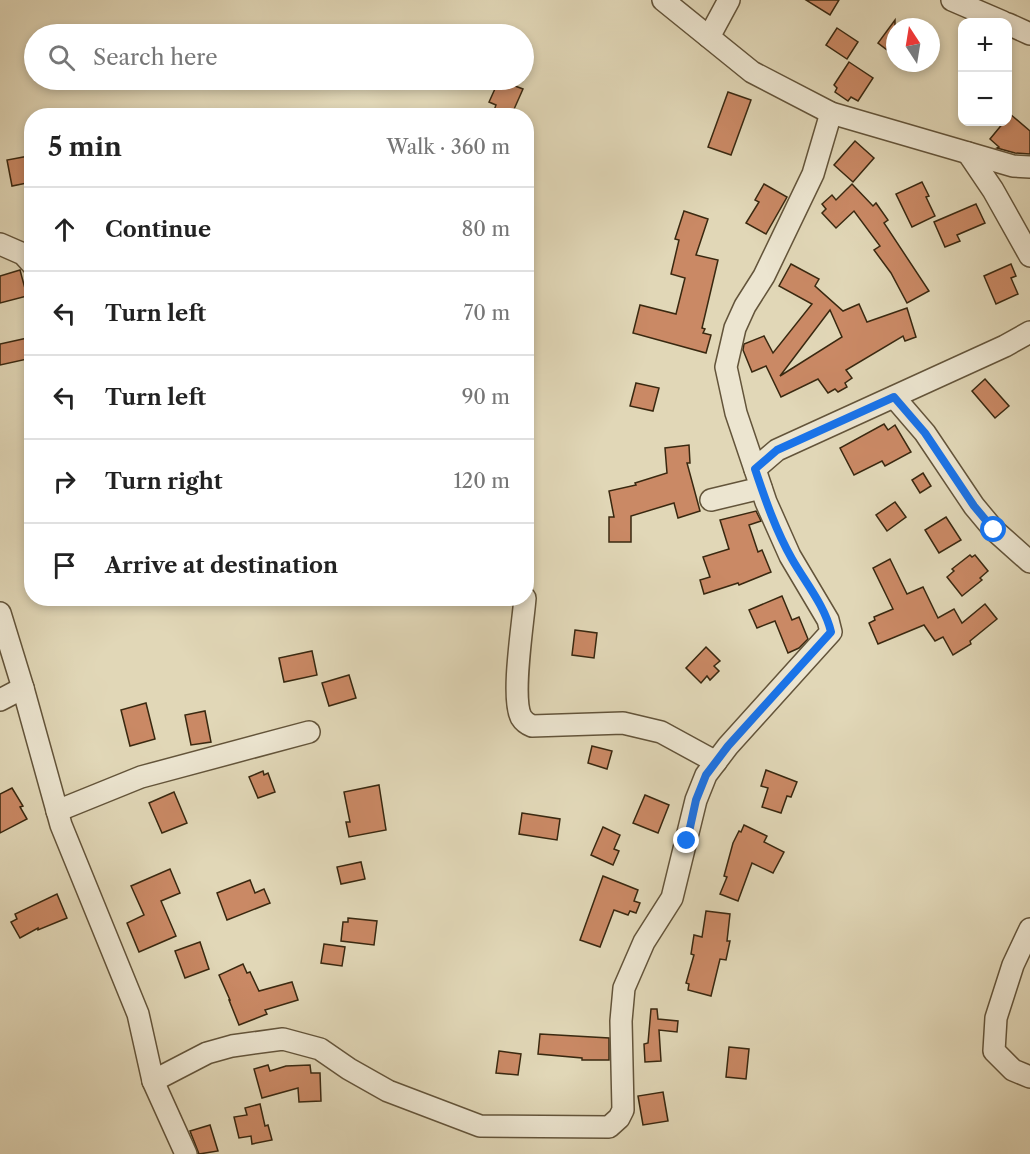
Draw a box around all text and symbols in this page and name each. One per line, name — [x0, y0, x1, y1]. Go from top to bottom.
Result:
north arrow — [886, 18, 940, 72]
map controls — [958, 18, 1012, 126]
button: + — [958, 18, 1012, 72]
search box — [24, 24, 534, 90]
icon: search — [45, 41, 78, 74]
text: Search here — [93, 44, 218, 71]
button: − — [958, 72, 1012, 126]
text: 5 min — [48, 131, 122, 163]
text: Walk · 360 m — [387, 135, 510, 159]
icon: ahead — [48, 213, 81, 246]
text: Continue — [105, 216, 211, 243]
text: 80 m — [462, 217, 510, 241]
icon: left — [48, 297, 81, 330]
text: Turn left — [105, 300, 206, 327]
text: 70 m — [464, 301, 510, 325]
icon: left — [48, 381, 81, 414]
text: Turn left — [105, 384, 206, 411]
text: 90 m — [462, 385, 510, 409]
icon: right — [48, 465, 81, 498]
text: Turn right — [105, 468, 223, 495]
text: 120 m — [453, 469, 510, 493]
route start — [980, 516, 1006, 542]
icon: arrive — [48, 549, 81, 582]
text: Arrive at destination — [105, 552, 338, 579]
route end — [673, 827, 699, 853]

